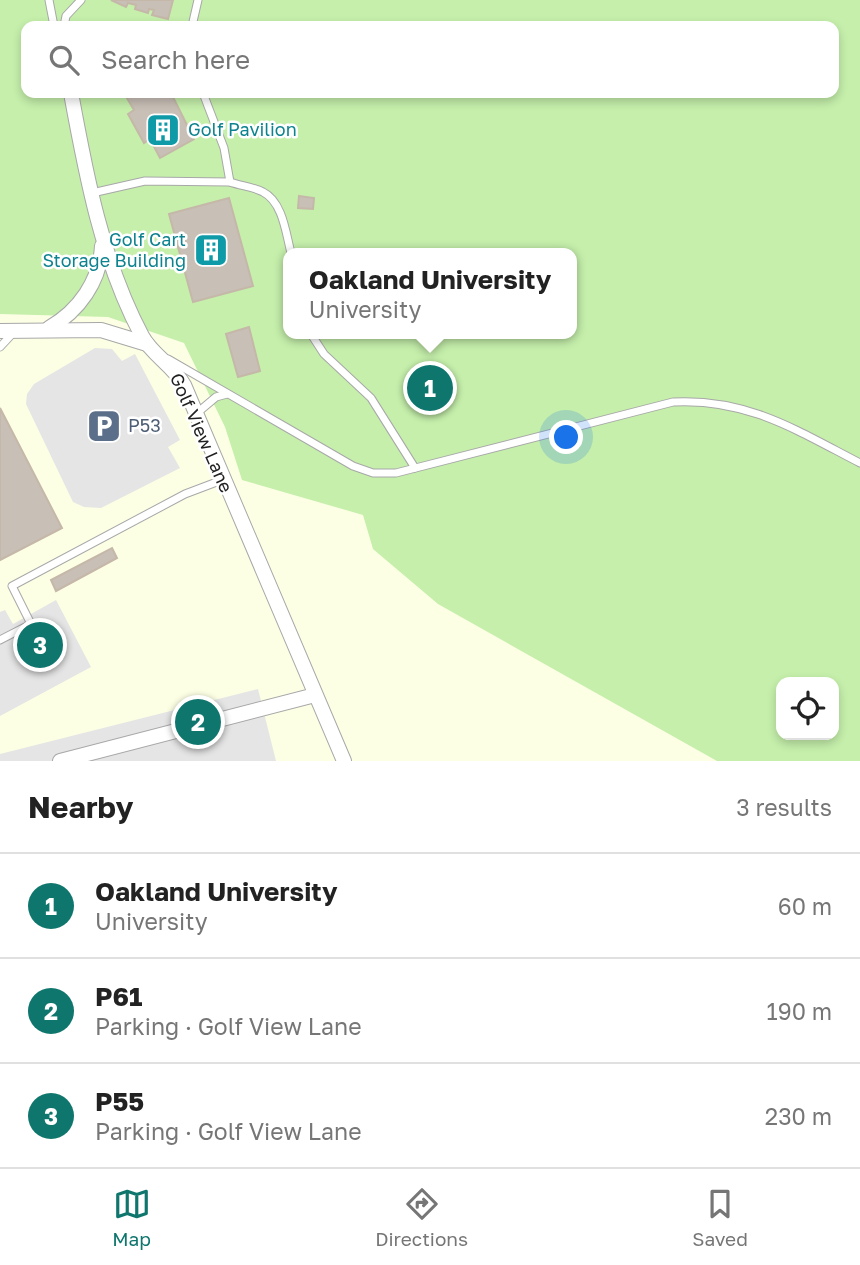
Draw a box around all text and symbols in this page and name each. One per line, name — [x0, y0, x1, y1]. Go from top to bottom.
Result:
search box — [21, 21, 839, 98]
icon: search — [45, 41, 83, 79]
text: Search here — [101, 44, 250, 75]
building icon: Golf Pavilion — [144, 111, 182, 149]
place label: Golf Pavilion — [188, 118, 297, 140]
place label: Golf Cart Storage Building — [42, 228, 186, 271]
building icon: Golf Cart Storage Building — [192, 231, 230, 269]
popup — [283, 248, 577, 339]
text: Oakland University — [309, 264, 551, 295]
text: University — [309, 295, 421, 323]
pin: 1 — [407, 362, 453, 414]
street label: Golf View Lane — [166, 370, 238, 496]
parking icon: P53 — [85, 407, 123, 445]
place label: P53 — [128, 414, 161, 436]
your location — [549, 420, 583, 454]
pin: 3 — [17, 619, 63, 671]
map controls — [776, 677, 839, 740]
button: locate — [776, 677, 839, 740]
pin: 2 — [175, 696, 221, 748]
text: Nearby — [28, 789, 133, 825]
text: 3 results — [736, 793, 832, 821]
text: Oakland University — [95, 876, 338, 907]
text: 1 — [45, 892, 57, 920]
text: 60 m — [778, 892, 832, 920]
text: University — [95, 907, 208, 935]
text: P61 — [95, 981, 142, 1012]
text: 2 — [44, 997, 58, 1025]
text: 190 m — [767, 997, 832, 1025]
text: Parking · Golf View Lane — [95, 1012, 362, 1040]
text: P55 — [95, 1086, 144, 1117]
text: 3 — [44, 1102, 58, 1130]
text: 230 m — [765, 1102, 832, 1130]
text: Parking · Golf View Lane — [95, 1117, 362, 1145]
tab: Map — [112, 1185, 151, 1250]
tab: Directions — [375, 1185, 468, 1250]
tab: Saved — [692, 1185, 748, 1250]

